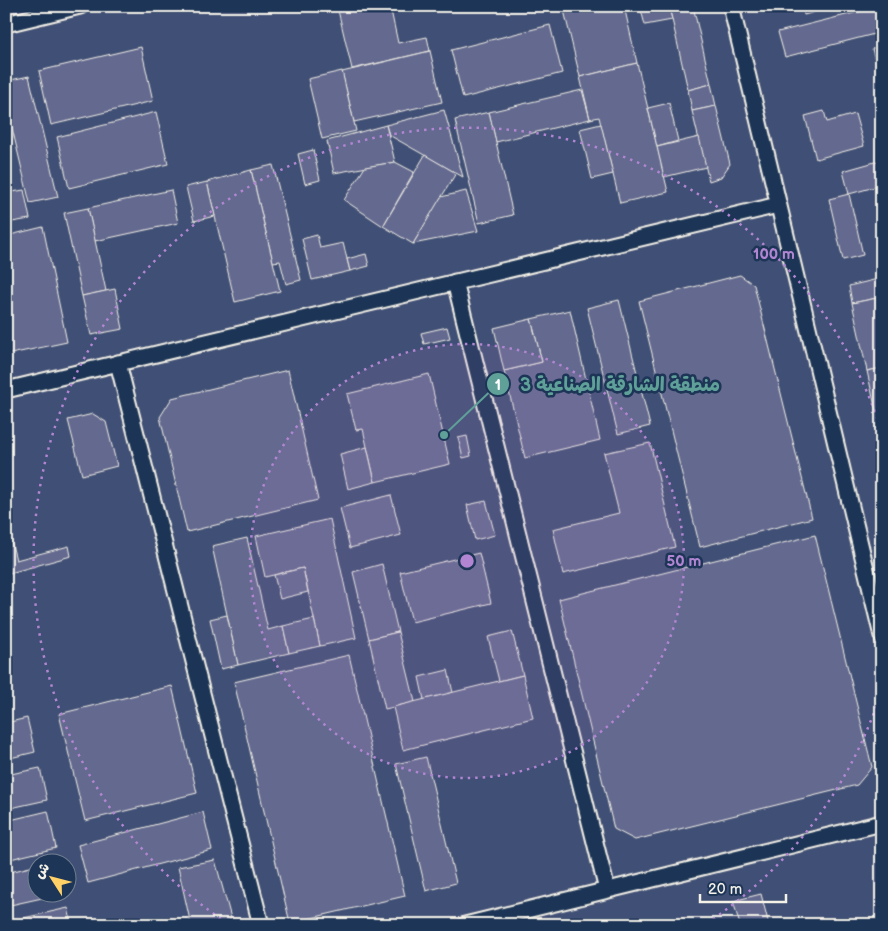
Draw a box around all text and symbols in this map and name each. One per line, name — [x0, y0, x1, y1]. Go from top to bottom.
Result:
text: 100 m — [753, 245, 795, 264]
callout: منطقة الشارقة الصناعية 3 — [485, 367, 730, 401]
text: منطقة الشارقة الصناعية 3 — [520, 374, 720, 397]
text: 1 — [495, 376, 501, 395]
centre of rings — [458, 552, 476, 570]
text: 50 m — [667, 552, 702, 571]
north arrow — [28, 854, 78, 904]
text: ش — [30, 859, 53, 882]
scale bar — [700, 871, 787, 903]
text: 20 m — [708, 880, 742, 899]

